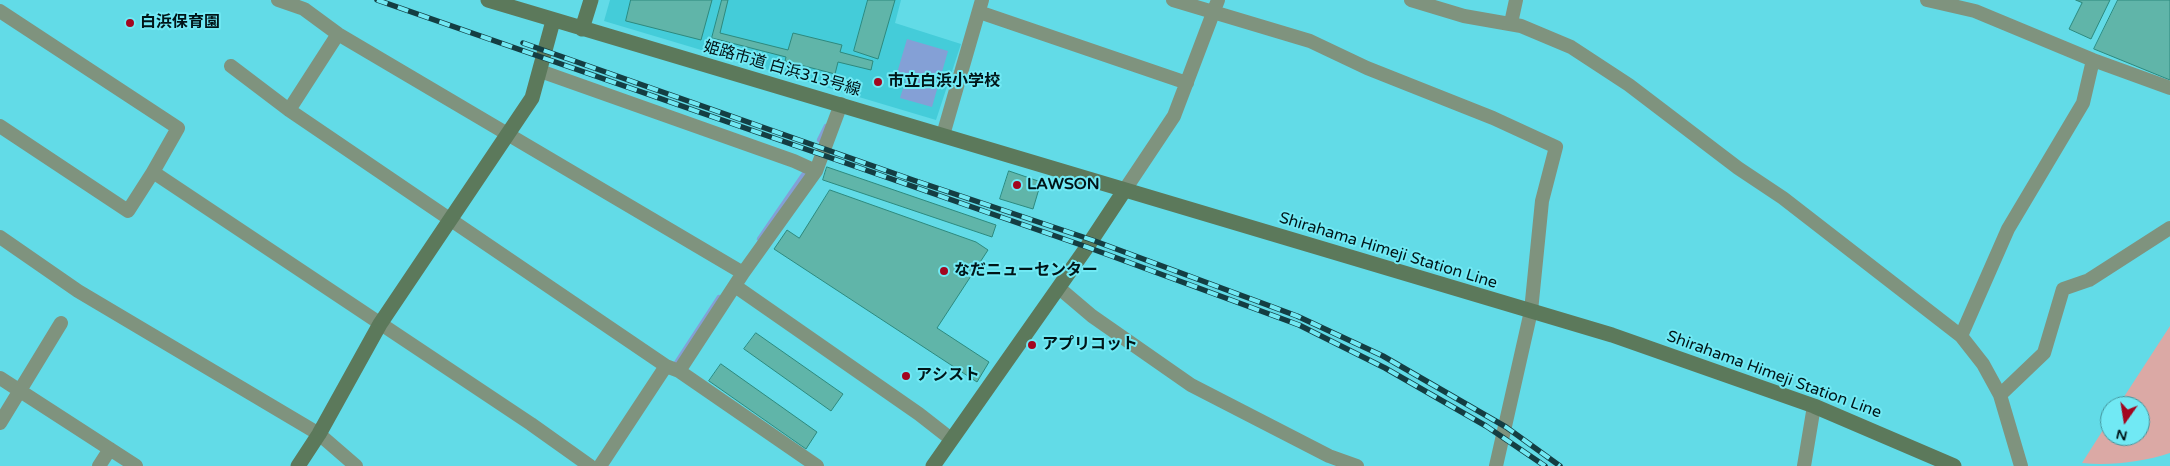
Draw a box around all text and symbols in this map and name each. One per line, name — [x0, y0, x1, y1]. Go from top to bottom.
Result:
place label: 白浜保育園 — [140, 13, 220, 33]
marker: 白浜保育園 — [124, 17, 136, 29]
street label: 姫路市道 白浜313号線 — [701, 37, 863, 101]
place label: 市立白浜小学校 — [888, 72, 1000, 92]
marker: 市立白浜小学校 — [872, 76, 884, 88]
place label: LAWSON — [1027, 175, 1100, 195]
marker: LAWSON — [1011, 179, 1023, 191]
street label: Shirahama Himeji Station Line — [1277, 209, 1499, 293]
place label: なだニューセンター — [954, 261, 1098, 281]
marker: なだニューセンター — [938, 265, 950, 277]
street label: Shirahama Himeji Station Line — [1664, 327, 1884, 423]
place label: アプリコット — [1042, 335, 1138, 355]
marker: アプリコット — [1026, 339, 1038, 351]
place label: アシスト — [916, 366, 980, 386]
marker: アシスト — [900, 370, 912, 382]
north arrow — [2100, 396, 2150, 446]
text: N — [2114, 426, 2129, 445]

